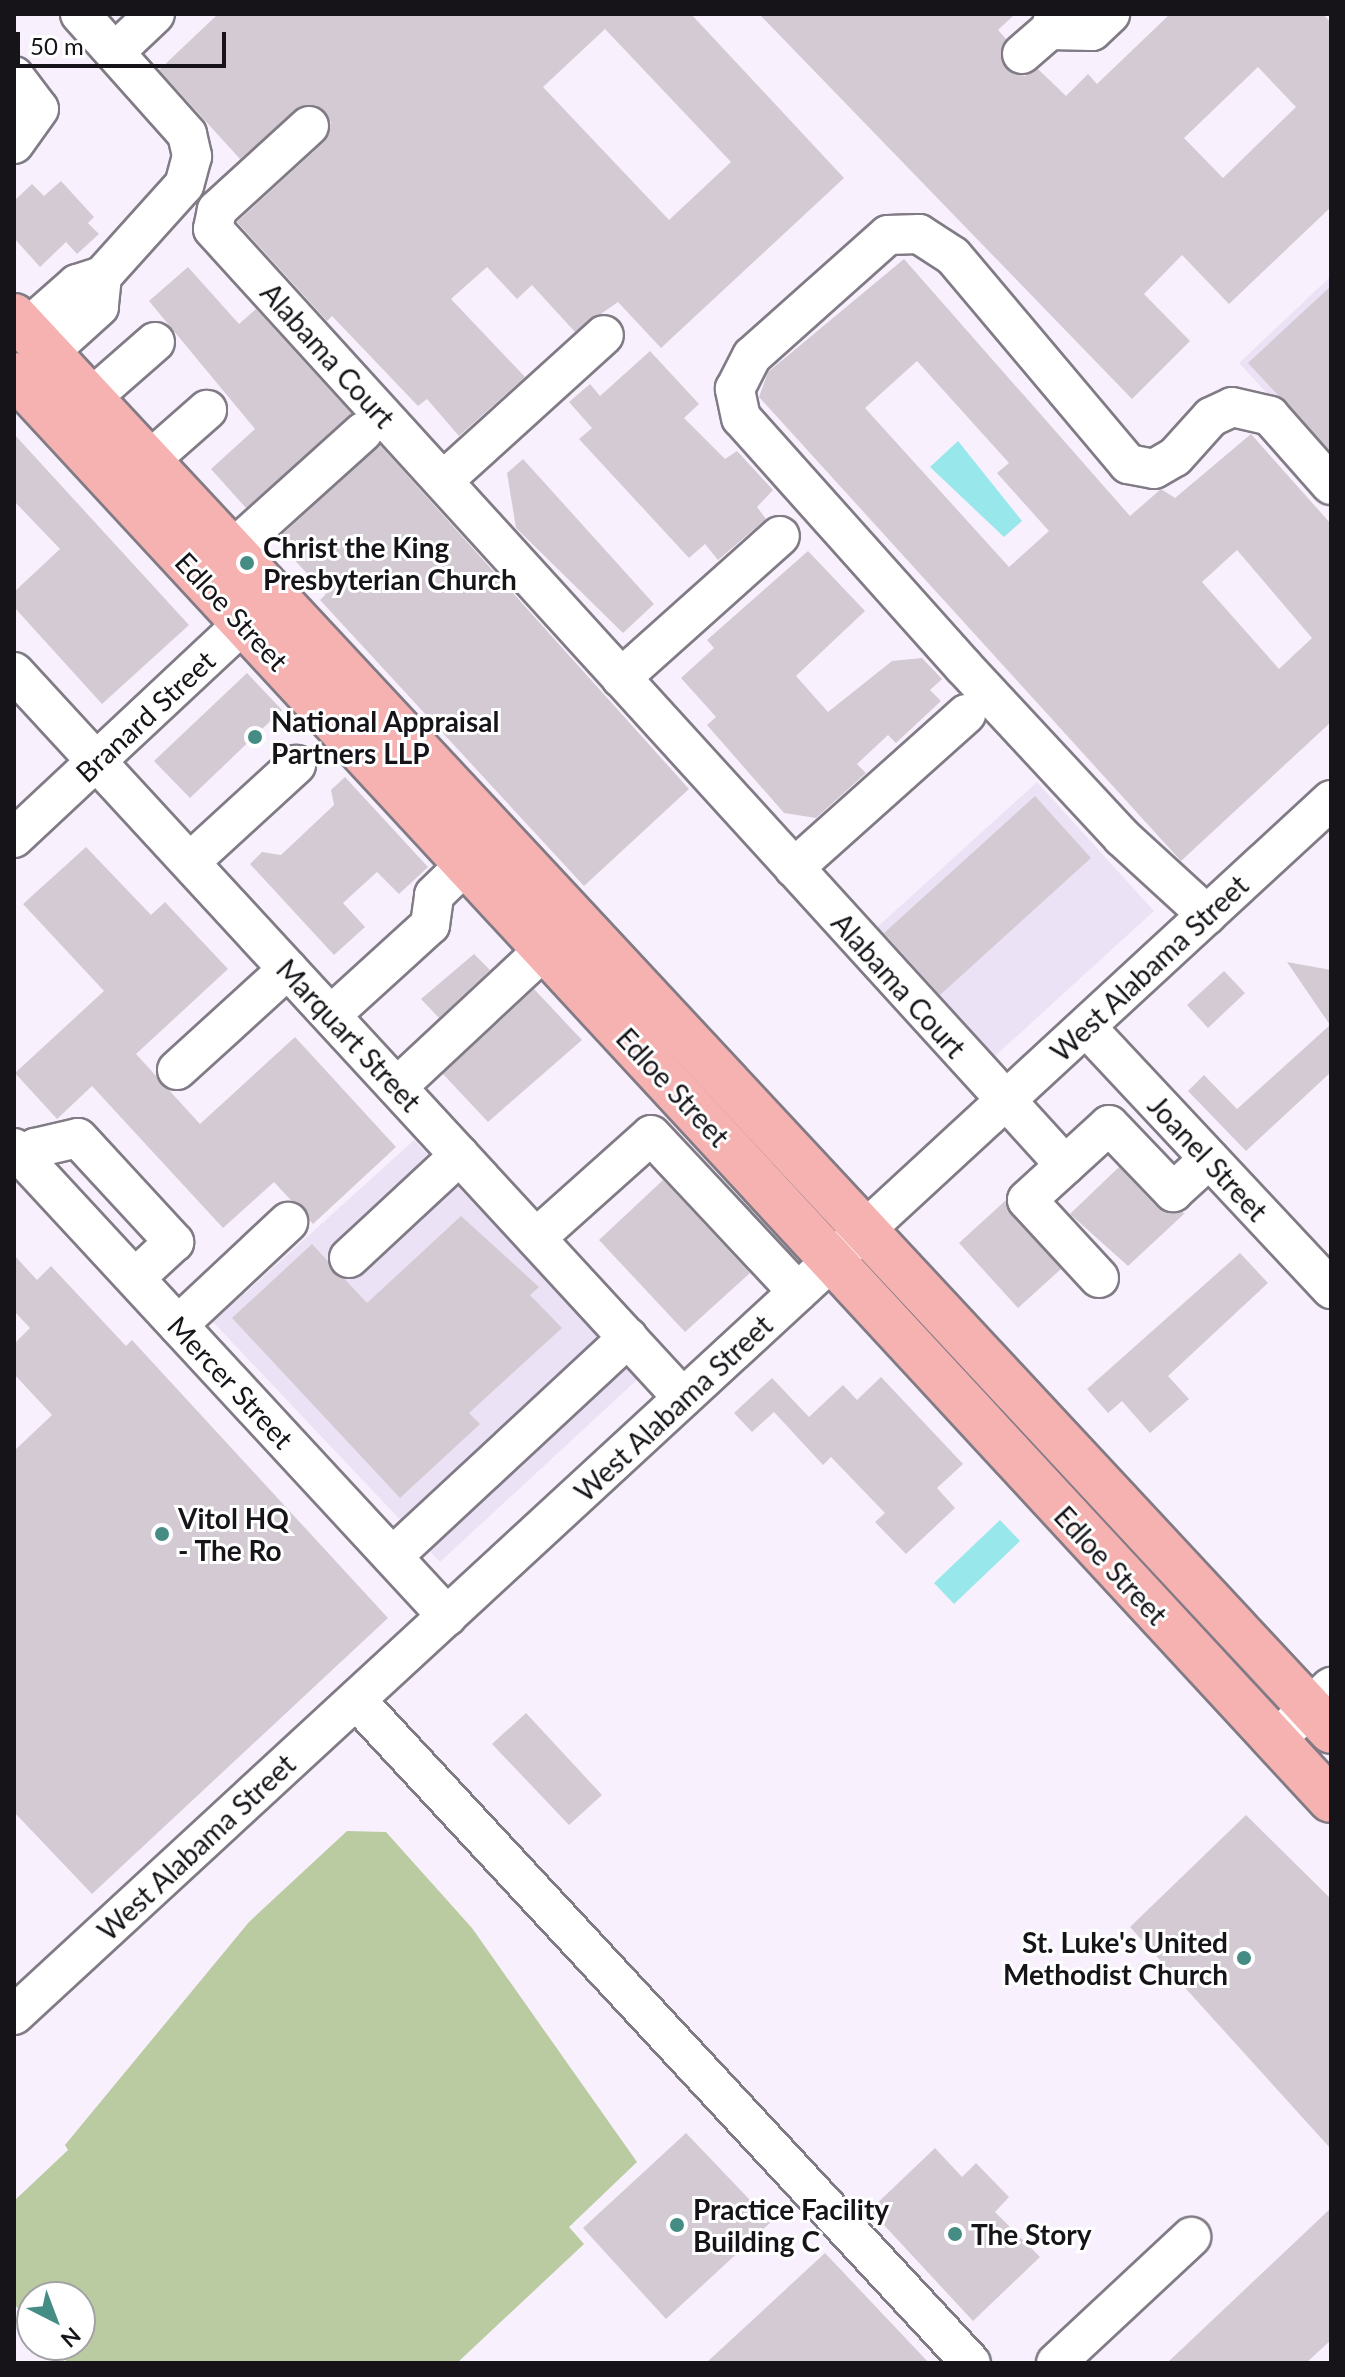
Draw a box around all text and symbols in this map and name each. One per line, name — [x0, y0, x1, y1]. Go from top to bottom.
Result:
scale bar — [20, 16, 230, 66]
text: 50 m — [30, 31, 84, 60]
street label: Alabama Court — [254, 276, 402, 434]
place label: Christ the King Presbyterian Church — [263, 530, 517, 596]
street label: Edloe Street — [169, 545, 295, 677]
marker: Christ the King Presbyterian Church — [238, 554, 256, 572]
street label: Branard Street — [69, 643, 221, 789]
place label: National Appraisal Partners LLP — [271, 704, 500, 770]
marker: National Appraisal Partners LLP — [246, 728, 264, 746]
street label: West Alabama Street — [1043, 868, 1255, 1068]
street label: Alabama Court — [825, 906, 973, 1064]
street label: Marquart Street — [270, 952, 428, 1118]
street label: Edloe Street — [610, 1021, 736, 1153]
street label: Joanel Street — [1141, 1088, 1275, 1228]
street label: West Alabama Street — [567, 1308, 779, 1508]
street label: Mercer Street — [161, 1309, 301, 1455]
street label: Edloe Street — [1048, 1499, 1174, 1631]
place label: Vitol HQ - The Ro — [178, 1501, 289, 1567]
marker: Vitol HQ - The Ro — [153, 1525, 171, 1543]
street label: West Alabama Street — [90, 1747, 302, 1947]
place label: St. Luke's United Methodist Church — [1003, 1925, 1228, 1991]
marker: St. Luke's United Methodist Church — [1235, 1949, 1253, 1967]
place label: Practice Facility Building C — [693, 2192, 889, 2258]
marker: Practice Facility Building C — [668, 2216, 686, 2234]
place label: The Story — [971, 2217, 1091, 2251]
marker: The Story — [946, 2225, 964, 2243]
north arrow — [16, 2281, 96, 2361]
text: N — [56, 2322, 86, 2353]

